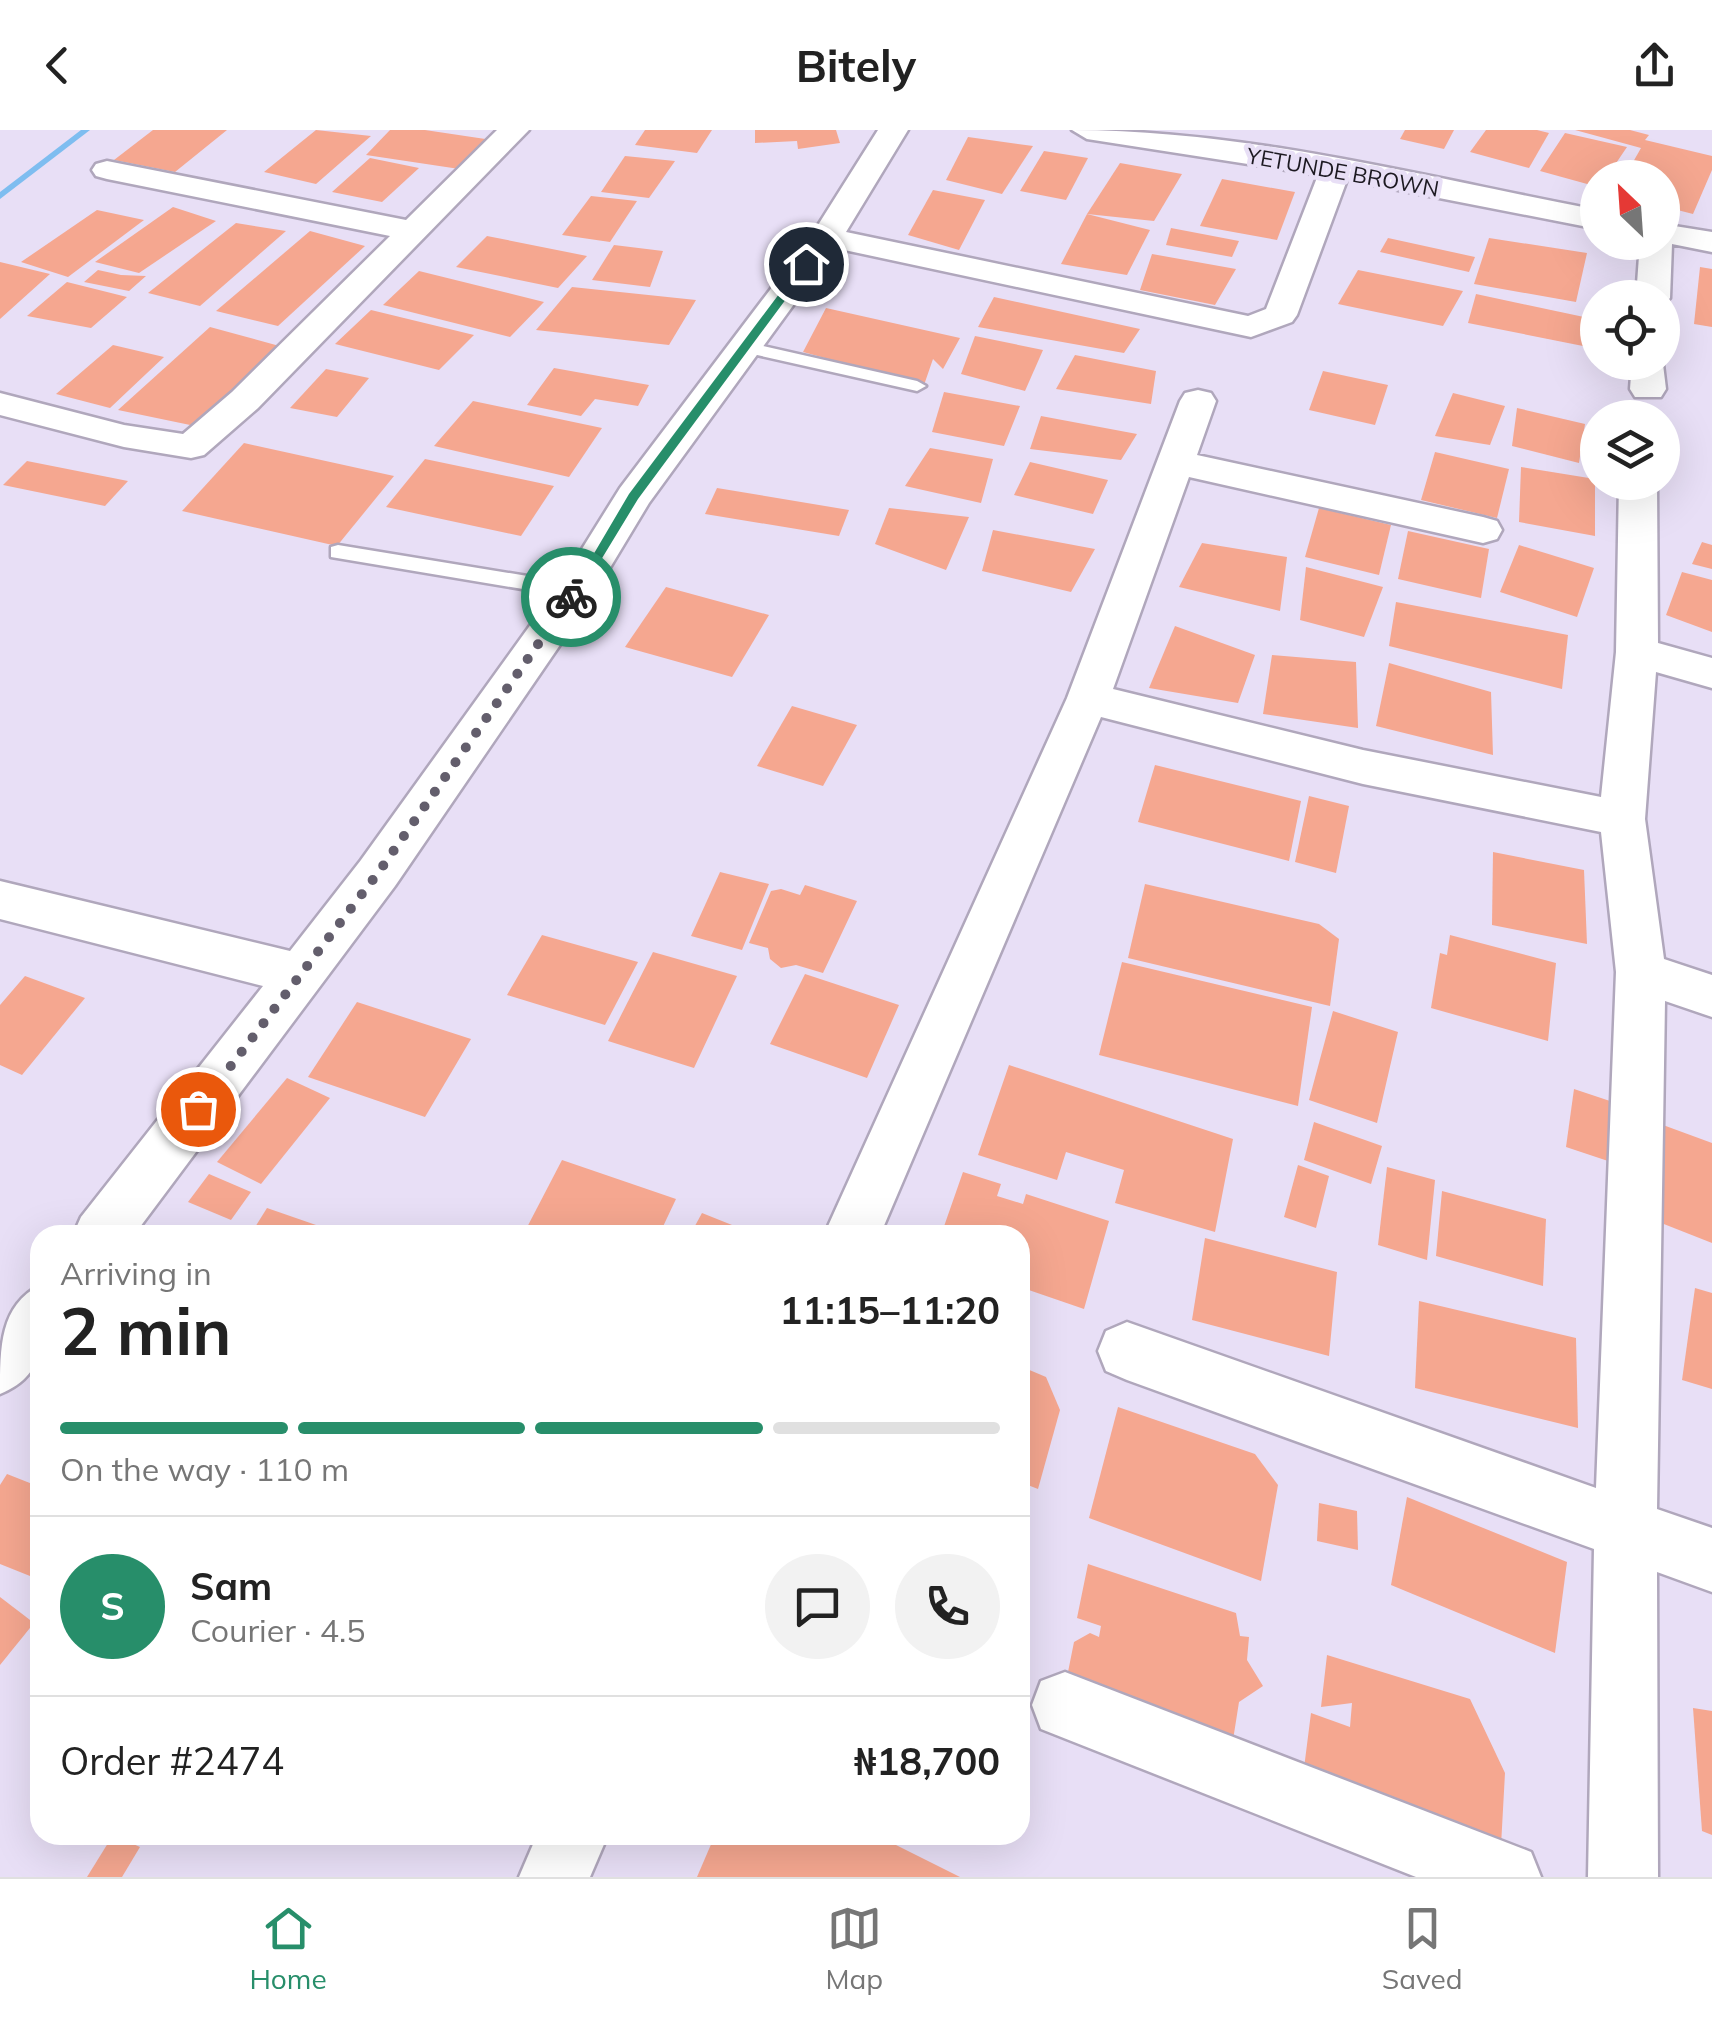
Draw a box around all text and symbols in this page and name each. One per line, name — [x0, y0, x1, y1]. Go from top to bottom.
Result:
text: Bitely — [796, 37, 916, 93]
icon: back — [30, 38, 85, 93]
icon: share — [1627, 38, 1682, 93]
street label: YETUNDE BROWN — [1244, 141, 1441, 203]
north arrow — [1580, 160, 1680, 260]
map controls — [1580, 160, 1680, 500]
pin — [764, 222, 849, 307]
icon: home — [779, 237, 834, 292]
button: locate — [1580, 280, 1680, 380]
button: layers — [1580, 400, 1680, 500]
courier — [521, 547, 621, 647]
icon: bike — [544, 570, 599, 625]
pin — [156, 1067, 241, 1152]
icon: bag — [171, 1082, 226, 1137]
text: Arriving in — [60, 1253, 212, 1293]
text: 11:15–11:20 — [780, 1286, 1000, 1334]
text: 2 min — [60, 1290, 231, 1371]
text: On the way · 110 m — [60, 1449, 349, 1489]
button: chat — [765, 1554, 870, 1659]
button: phone — [895, 1554, 1000, 1659]
text: Sam — [190, 1562, 272, 1610]
text: S — [100, 1582, 125, 1630]
text: Courier · 4.5 — [190, 1610, 366, 1650]
text: Order #2474 — [60, 1737, 284, 1785]
text: ₦18,700 — [854, 1737, 1000, 1785]
tab: Home — [249, 1901, 327, 1996]
tab: Map — [825, 1901, 883, 1996]
tab: Saved — [1382, 1901, 1463, 1996]

